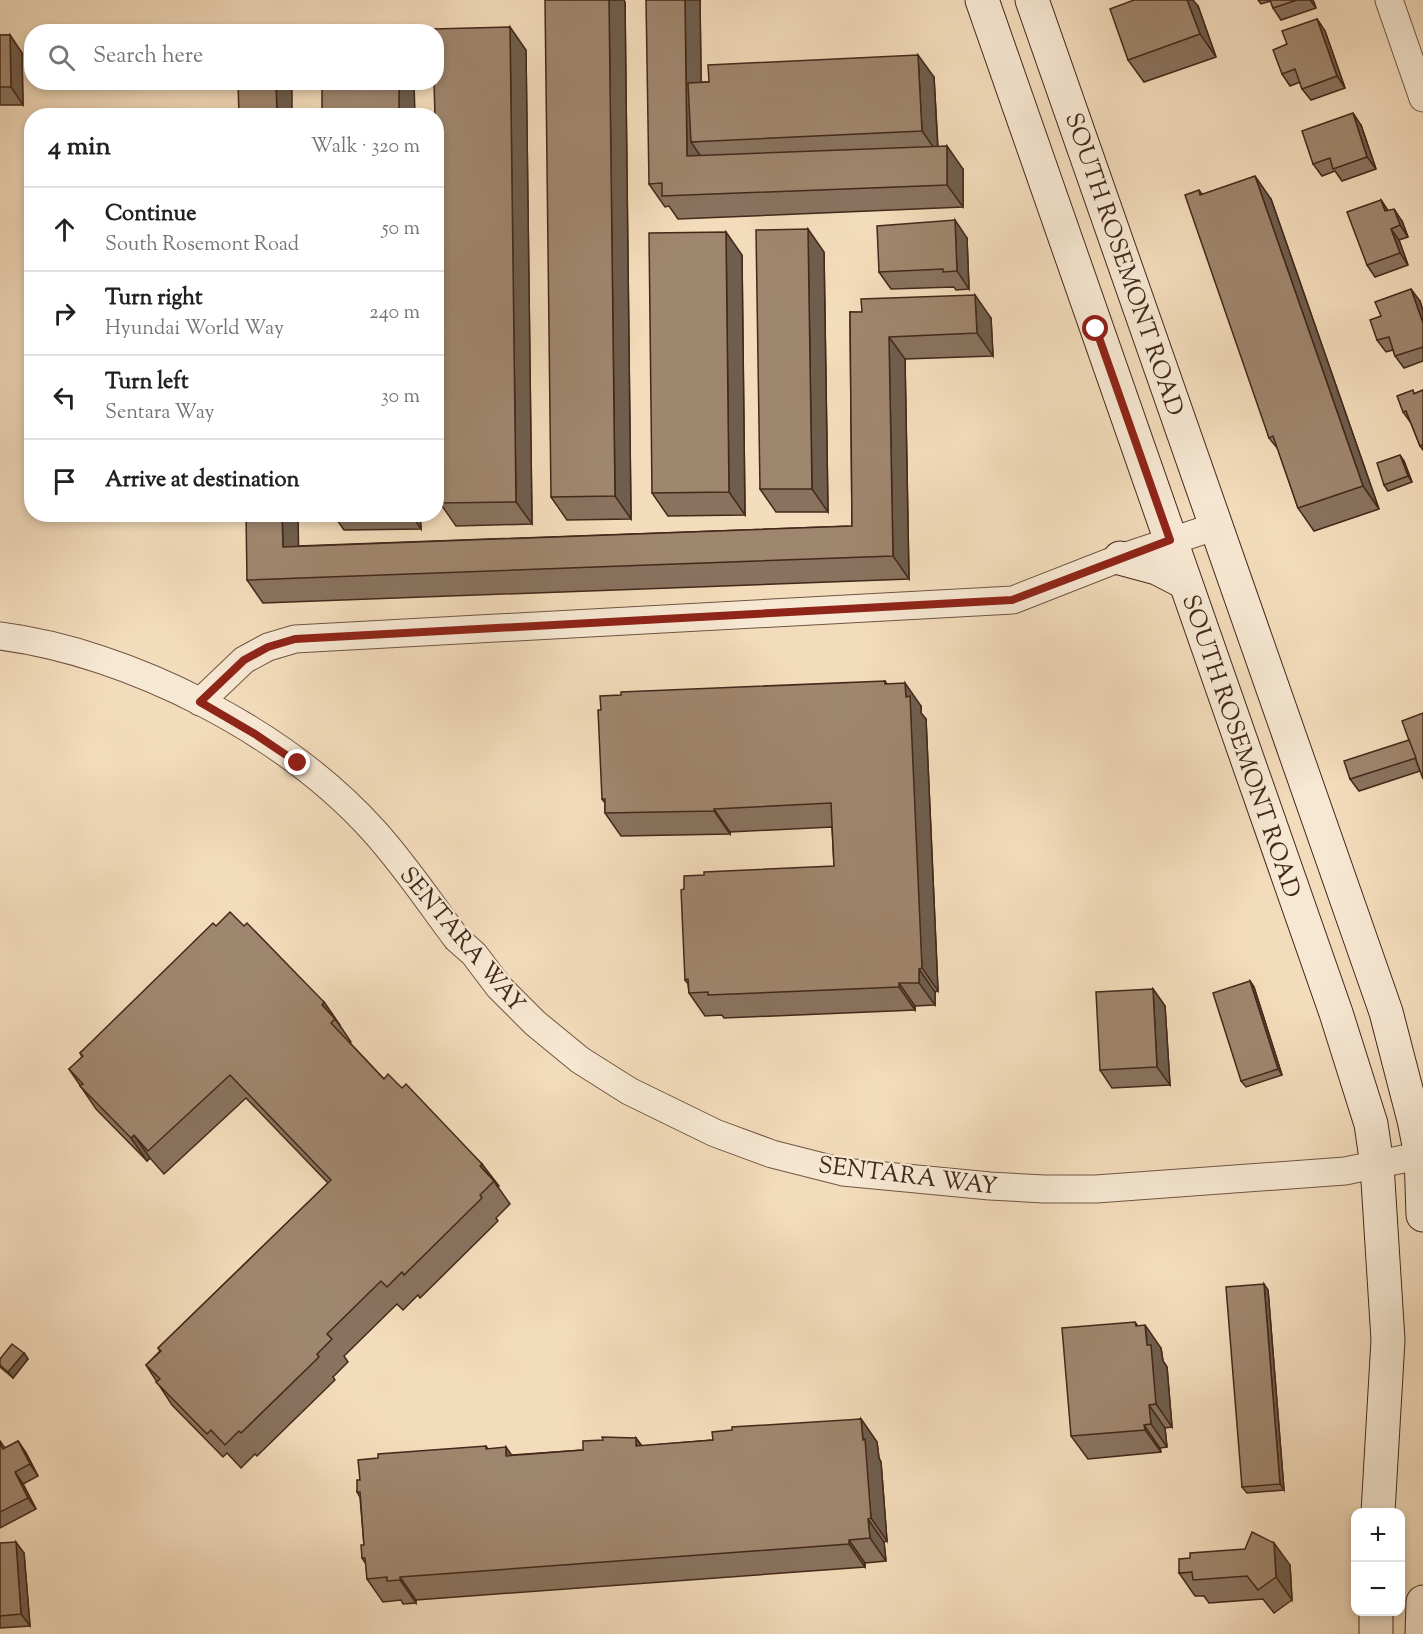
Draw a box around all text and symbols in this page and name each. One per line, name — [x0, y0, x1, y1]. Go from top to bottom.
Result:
search box — [24, 24, 444, 90]
icon: search — [45, 41, 78, 74]
text: Search here — [93, 41, 203, 73]
street label: SOUTH ROSEMONT ROAD — [1055, 109, 1191, 421]
text: 4 min — [48, 129, 111, 166]
text: Walk · 320 m — [311, 133, 420, 162]
text: Continue — [105, 199, 196, 231]
icon: ahead — [48, 213, 81, 246]
text: 50 m — [382, 215, 420, 244]
text: South Rosemont Road — [105, 231, 299, 260]
text: Turn right — [105, 283, 202, 315]
icon: right — [48, 297, 81, 330]
text: 240 m — [369, 299, 420, 328]
text: Hyundai World Way — [105, 315, 284, 344]
route start — [1082, 315, 1108, 341]
text: Turn left — [105, 367, 188, 399]
icon: left — [48, 381, 81, 414]
text: 30 m — [381, 383, 420, 412]
text: Sentara Way — [105, 399, 215, 428]
icon: arrive — [48, 465, 81, 498]
text: Arrive at destination — [105, 465, 300, 497]
street label: SOUTH ROSEMONT ROAD — [1172, 591, 1308, 903]
route end — [284, 749, 310, 775]
street label: SENTARA WAY — [390, 860, 532, 1020]
street label: SENTARA WAY — [816, 1149, 999, 1205]
map controls — [1351, 1508, 1405, 1616]
button: + — [1351, 1508, 1405, 1562]
button: − — [1351, 1562, 1405, 1616]

